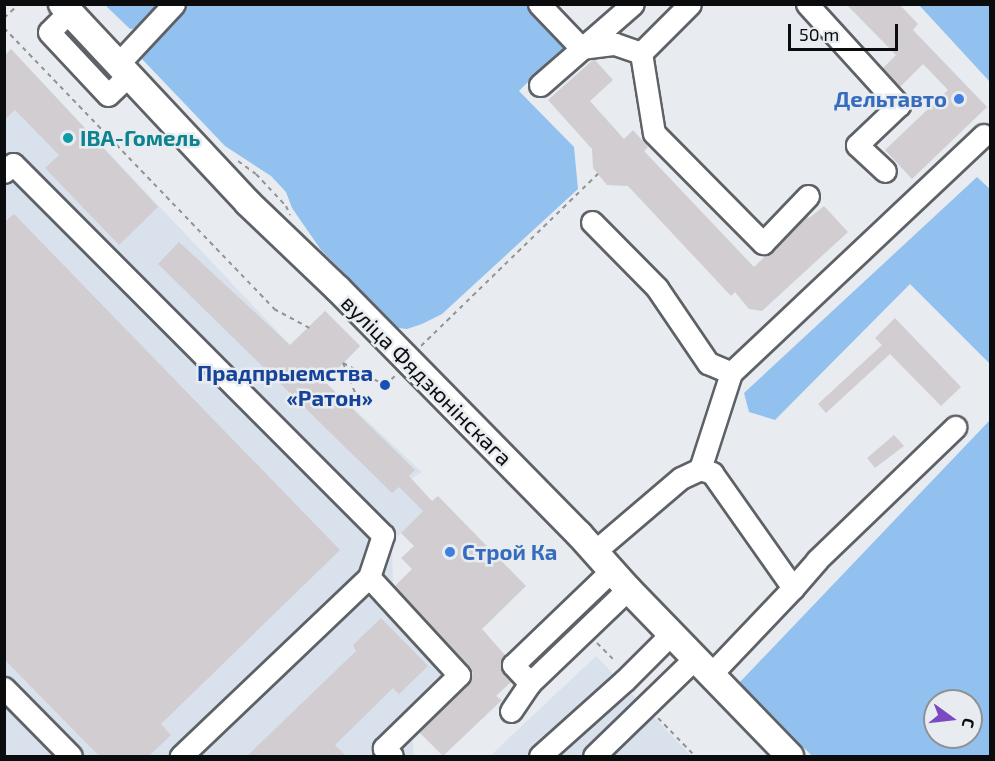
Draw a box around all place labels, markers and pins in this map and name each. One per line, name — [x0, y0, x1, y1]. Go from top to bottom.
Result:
place label: Дельтавто — [834, 86, 947, 112]
marker: Дельтавто — [952, 92, 966, 106]
place label: IBA-Гомель — [80, 125, 200, 151]
marker: IBA-Гомель — [61, 131, 75, 145]
place label: Прадпрыемства «Ратон» — [197, 359, 373, 410]
marker: Прадпрыемства «Ратон» — [378, 378, 392, 392]
place label: Строй Ка — [462, 539, 557, 565]
marker: Строй Ка — [443, 545, 457, 559]

